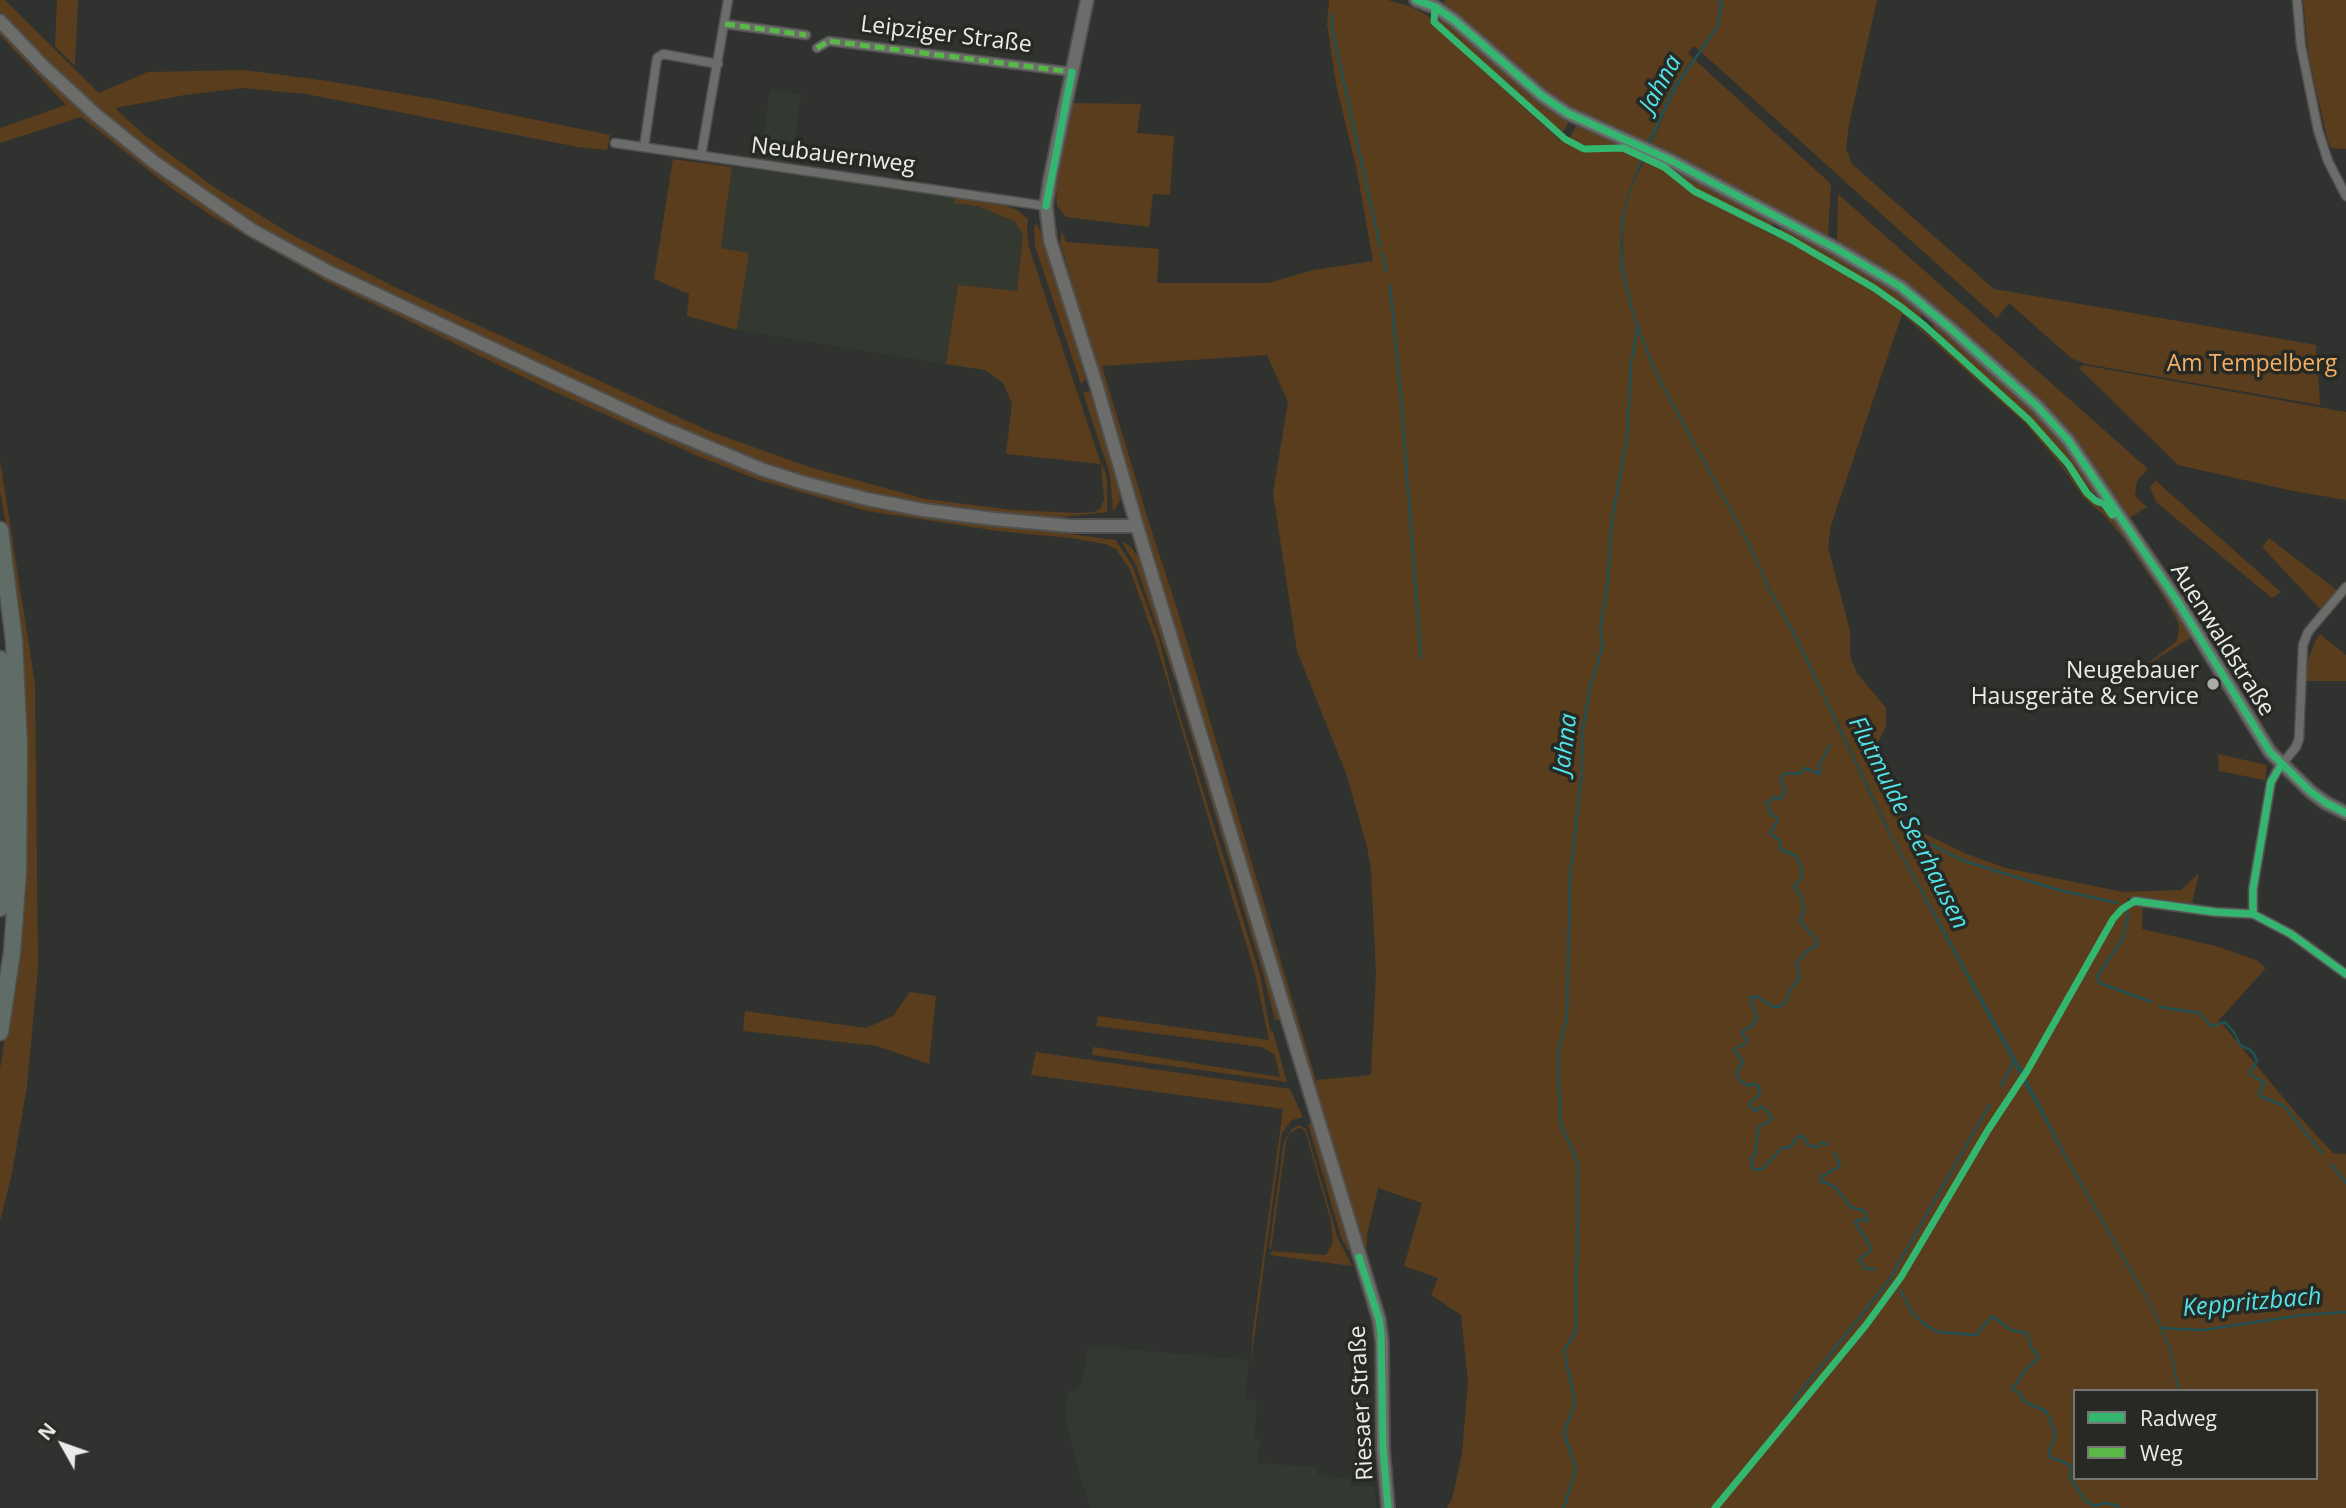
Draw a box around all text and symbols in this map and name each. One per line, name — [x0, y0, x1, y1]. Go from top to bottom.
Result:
street label: Leipziger Straße — [859, 11, 1033, 59]
water label: Jahna — [1634, 50, 1688, 118]
street label: Neubauernweg — [749, 132, 917, 180]
park label: Am Tempelberg — [2167, 350, 2337, 378]
street label: Auenwaldstraße — [2164, 559, 2280, 721]
place label: Neugebauer Hausgeräte & Service — [1971, 657, 2199, 711]
marker: Neugebauer Hausgeräte & Service — [2205, 676, 2221, 692]
water label: Jahna — [1548, 712, 1584, 776]
water label: Flutmulde Seerhausen — [1842, 712, 1974, 934]
water label: Keppritzbach — [2181, 1283, 2323, 1323]
street label: Riesaer Straße — [1344, 1325, 1380, 1481]
legend — [2073, 1389, 2318, 1480]
text: Radweg — [2140, 1404, 2217, 1432]
north arrow — [28, 1410, 98, 1480]
text: N — [32, 1417, 62, 1446]
text: Weg — [2140, 1439, 2183, 1467]

